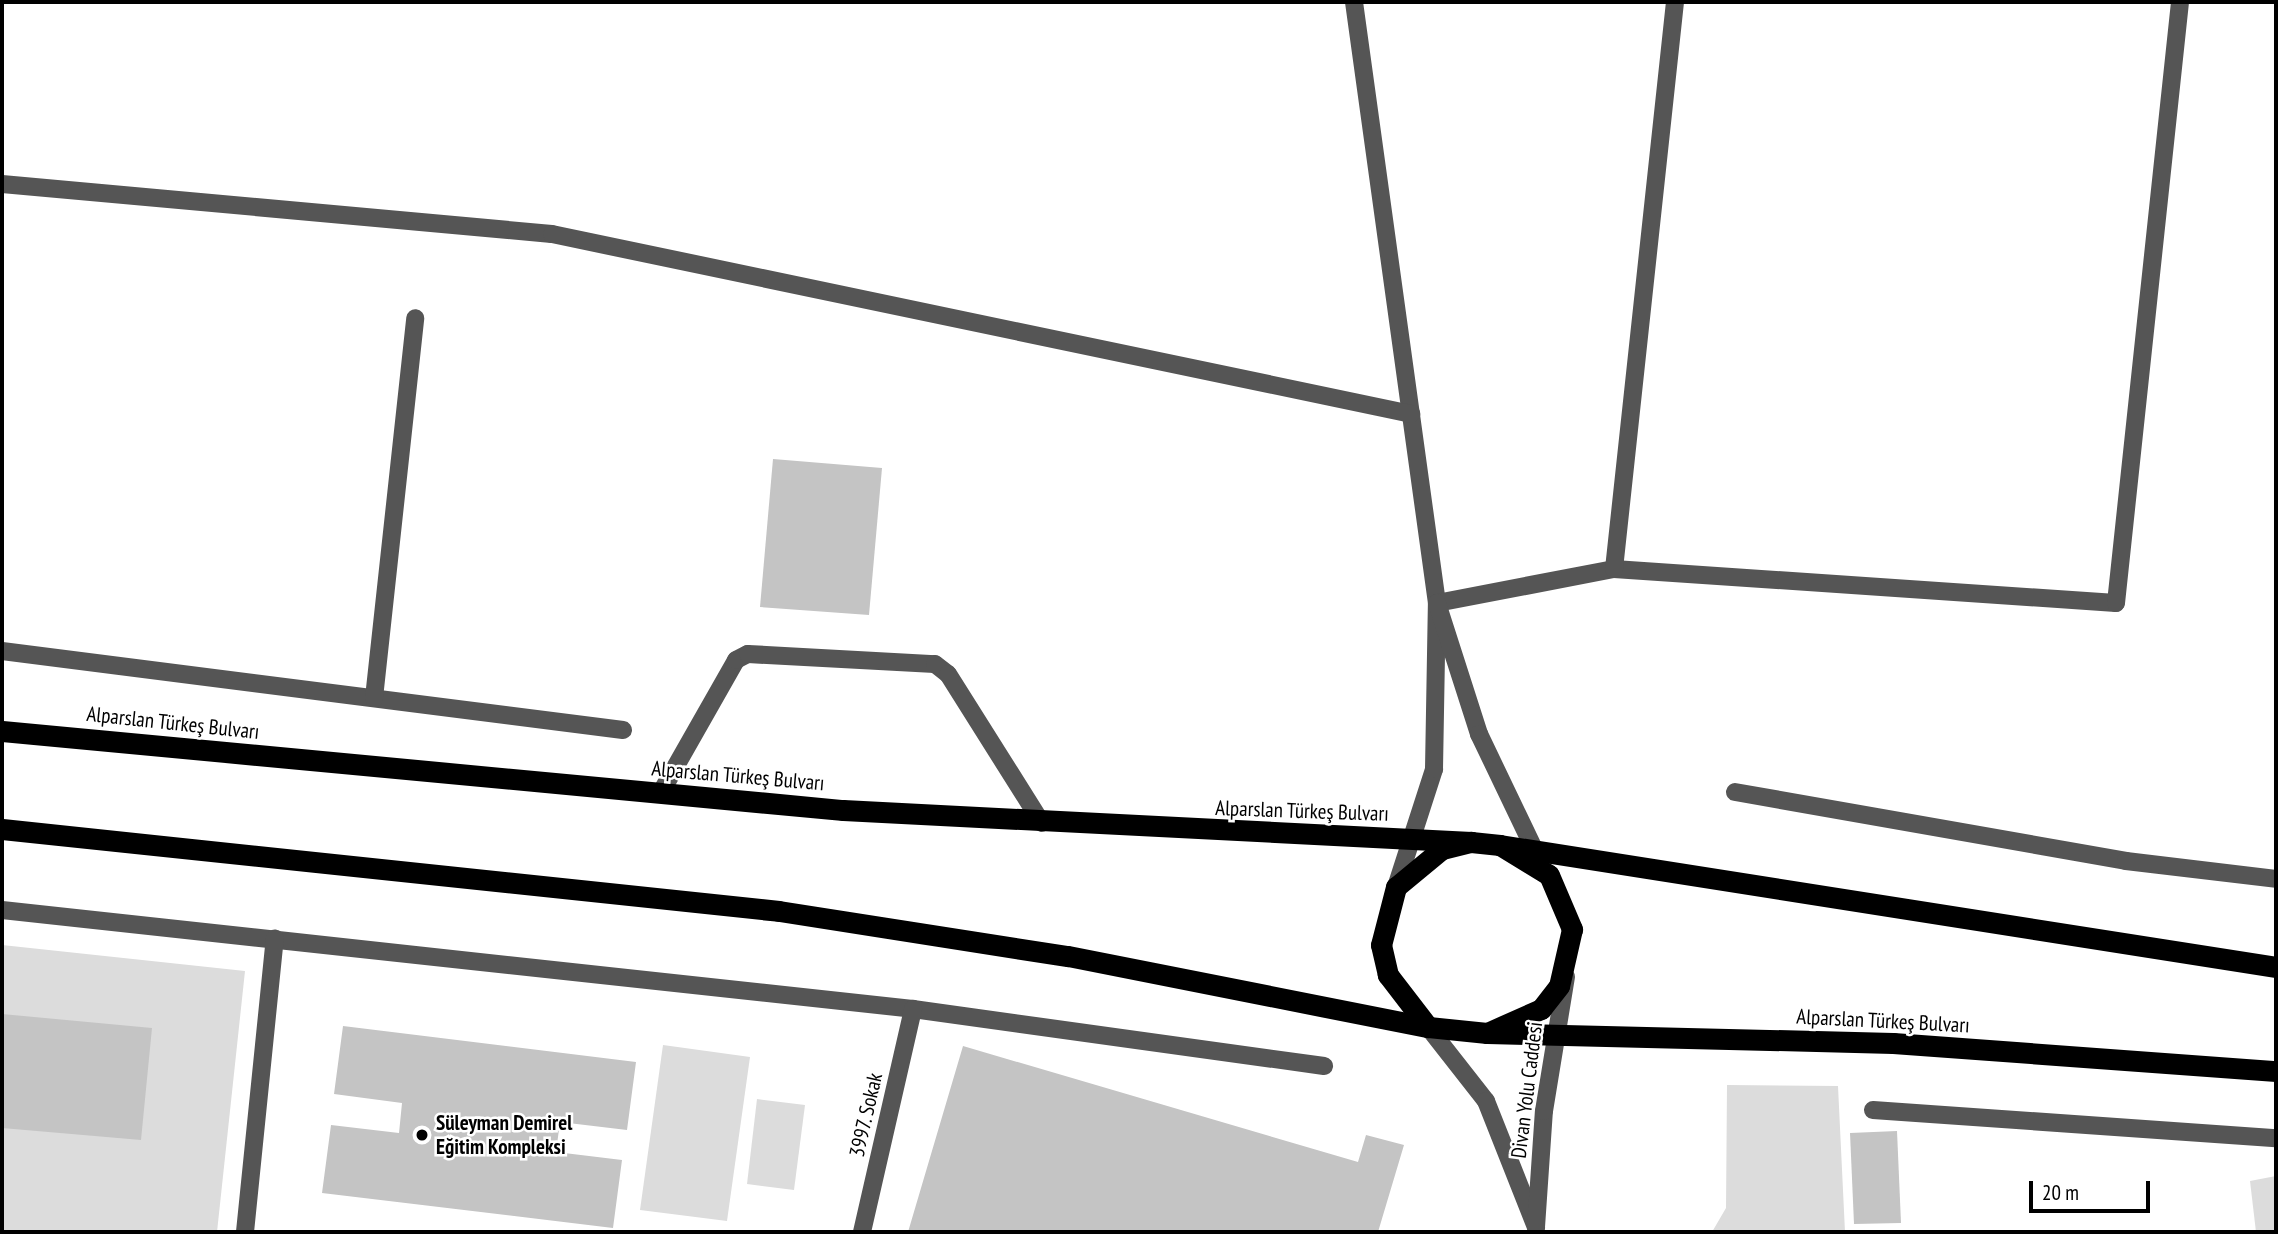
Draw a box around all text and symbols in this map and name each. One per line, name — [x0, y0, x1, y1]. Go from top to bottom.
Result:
street label: Alparslan Türkeş Bulvarı — [85, 701, 261, 745]
street label: Alparslan Türkeş Bulvarı — [650, 756, 826, 796]
street label: Alparslan Türkeş Bulvarı — [1215, 795, 1389, 827]
street label: Alparslan Türkeş Bulvarı — [1795, 1004, 1971, 1038]
street label: Divan Yolu Caddesi — [1506, 1020, 1548, 1160]
street label: 3997. Sokak — [844, 1070, 888, 1160]
place label: Süleyman Demirel Eğitim Kompleksi — [436, 1110, 572, 1160]
marker: Süleyman Demirel Eğitim Kompleksi — [414, 1127, 430, 1143]
scale bar — [2033, 1168, 2154, 1212]
text: 20 m — [2042, 1179, 2079, 1206]

